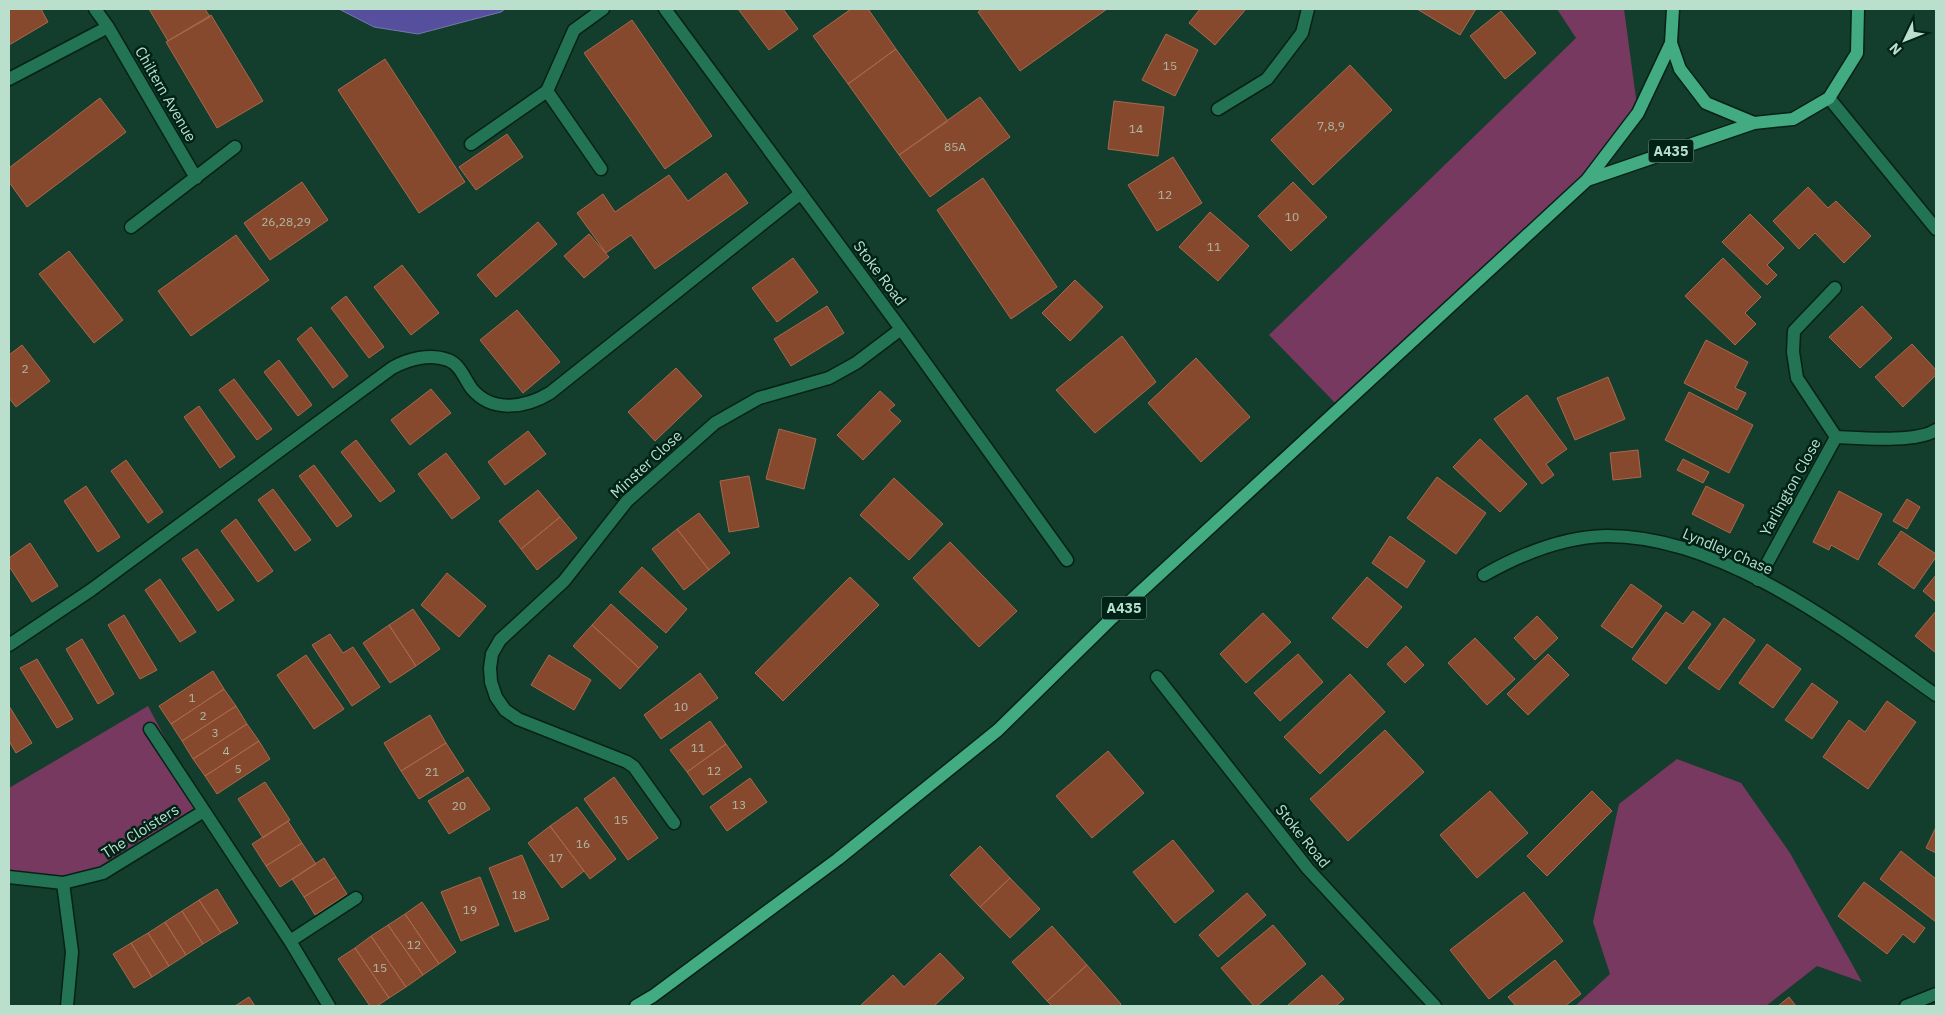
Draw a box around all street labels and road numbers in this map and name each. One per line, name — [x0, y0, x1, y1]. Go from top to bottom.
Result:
street label: Chiltern Avenue — [131, 43, 201, 145]
road number: A435 — [1648, 140, 1694, 162]
street label: Stoke Road — [849, 237, 911, 309]
street label: Minster Close — [606, 426, 686, 502]
street label: Yarlington Close — [1755, 435, 1825, 539]
street label: Lyndley Chase — [1680, 523, 1776, 579]
road number: A435 — [1102, 596, 1146, 620]
street label: The Cloisters — [98, 800, 182, 862]
street label: Stoke Road — [1272, 800, 1334, 872]

